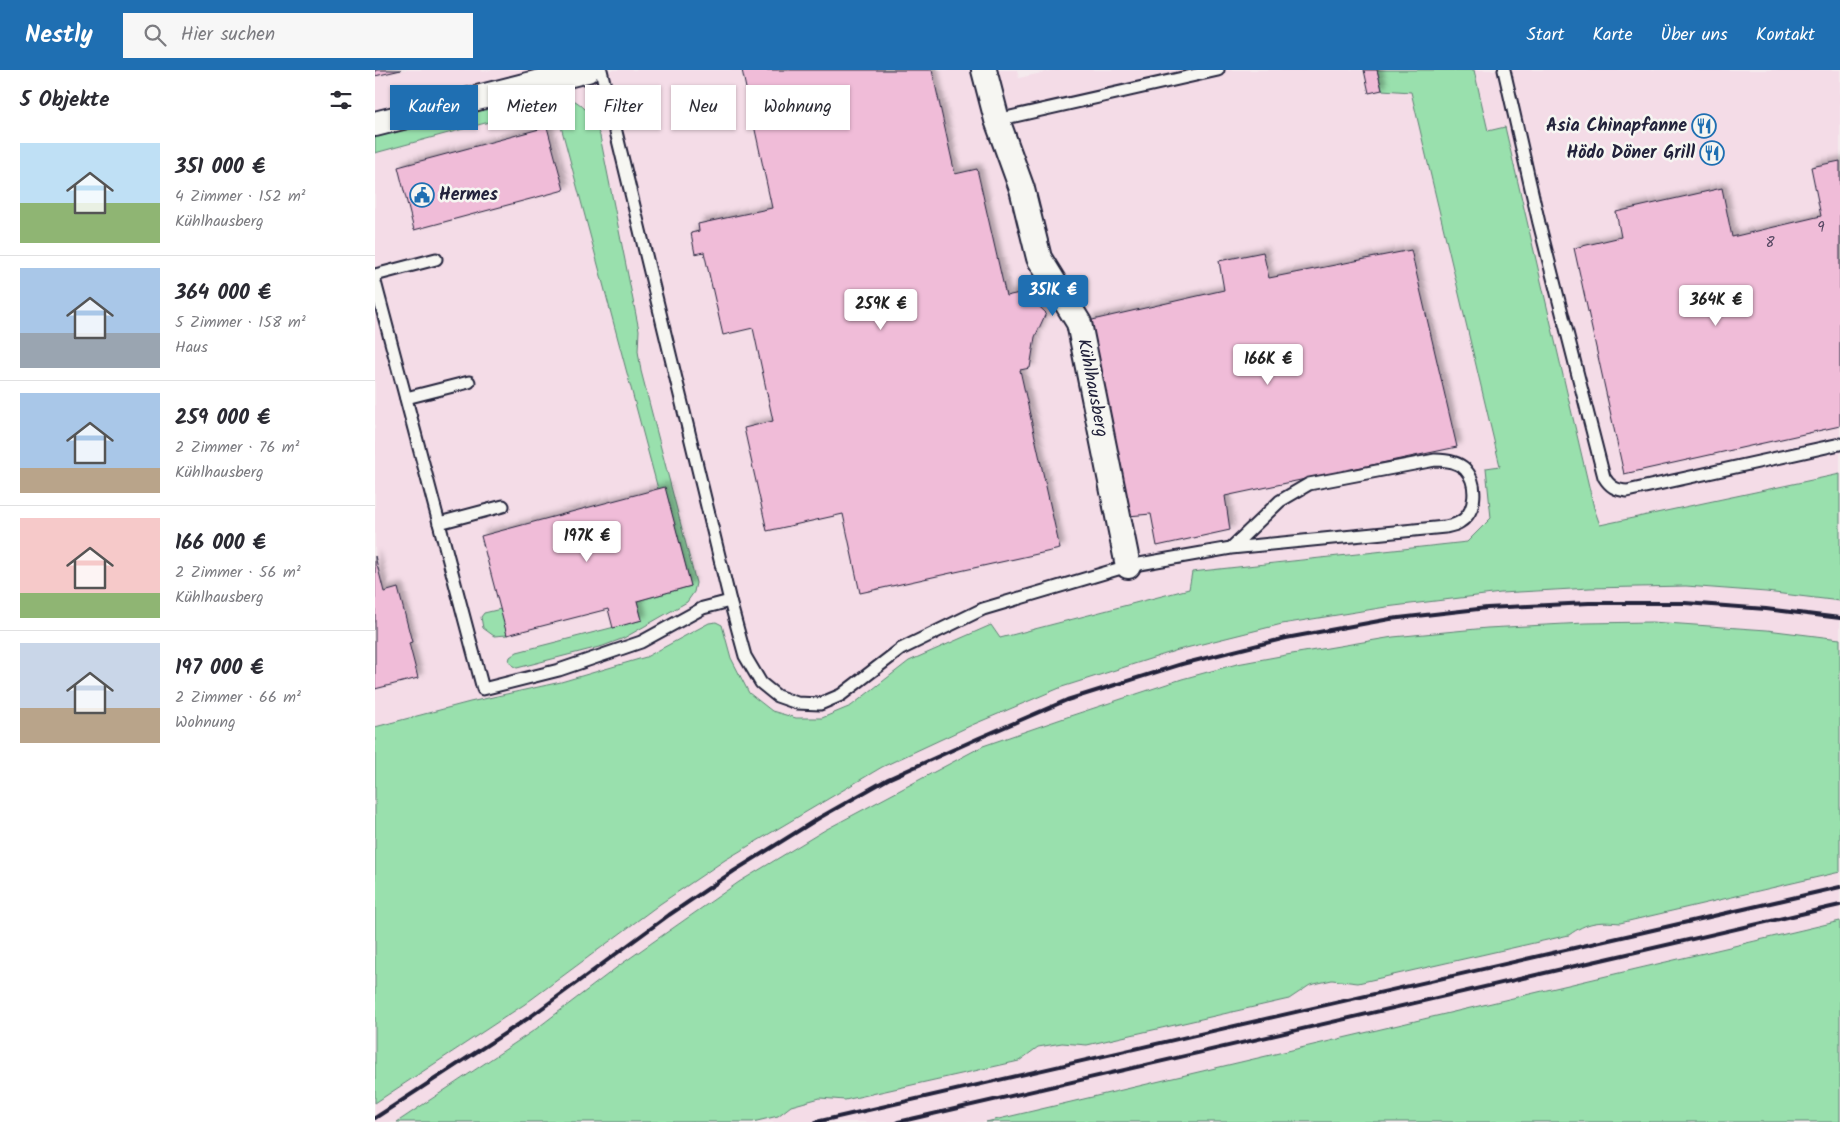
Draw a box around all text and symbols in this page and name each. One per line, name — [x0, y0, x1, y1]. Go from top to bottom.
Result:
search box — [123, 13, 473, 58]
text: Nestly — [25, 16, 93, 55]
text: Hier suchen — [181, 20, 275, 50]
icon: search — [141, 21, 169, 49]
text: Start — [1526, 21, 1564, 50]
text: Karte — [1592, 21, 1632, 50]
text: Über uns — [1660, 21, 1728, 50]
text: Kontakt — [1756, 21, 1815, 50]
text: 5 Objekte — [20, 84, 109, 117]
chip: Kaufen — [390, 85, 478, 130]
chip: Mieten — [488, 85, 575, 130]
chip: Filter — [585, 85, 661, 130]
chip: Neu — [671, 85, 736, 130]
chip: Wohnung — [746, 85, 850, 130]
icon: filters — [327, 86, 355, 114]
place label: Asia Chinapfanne — [1546, 112, 1687, 141]
restaurant icon: Asia Chinapfanne — [1691, 113, 1717, 139]
place label: Hödo Döner Grill — [1566, 139, 1695, 168]
restaurant icon: Hödo Döner Grill — [1699, 140, 1725, 166]
text: 351 000 € — [175, 151, 265, 184]
icon: home — [60, 163, 120, 223]
place label: Hermes — [439, 181, 499, 210]
public building icon: Hermes — [409, 182, 435, 208]
text: 4 Zimmer · 152 m² — [175, 184, 306, 209]
text: Kühlhausberg — [175, 209, 264, 234]
house number: 9 — [1817, 216, 1825, 240]
house number: 8 — [1765, 231, 1775, 255]
pin: 351K € — [1012, 274, 1094, 317]
text: 364 000 € — [175, 277, 271, 310]
text: 351K € — [1029, 278, 1077, 303]
pin: 364K € — [1675, 284, 1757, 327]
icon: home — [60, 288, 120, 348]
pin: 259K € — [840, 288, 922, 331]
text: 364K € — [1690, 288, 1742, 313]
text: 259K € — [855, 292, 907, 317]
text: 5 Zimmer · 158 m² — [175, 310, 306, 335]
text: Haus — [175, 335, 208, 360]
street label: Kühlhausberg — [1068, 336, 1116, 440]
pin: 166K € — [1227, 344, 1309, 386]
text: 166K € — [1244, 347, 1292, 372]
text: 259 000 € — [175, 402, 270, 435]
icon: home — [60, 413, 120, 473]
text: 2 Zimmer · 76 m² — [175, 435, 299, 460]
text: Kühlhausberg — [175, 460, 264, 485]
pin: 197K € — [546, 520, 628, 563]
text: 197K € — [564, 524, 610, 549]
text: 166 000 € — [175, 527, 266, 560]
icon: home — [60, 538, 120, 598]
text: 2 Zimmer · 56 m² — [175, 560, 301, 585]
text: Kühlhausberg — [175, 585, 264, 610]
text: 197 000 € — [175, 652, 264, 685]
icon: home — [60, 663, 120, 723]
text: 2 Zimmer · 66 m² — [175, 685, 301, 710]
text: Wohnung — [175, 710, 236, 735]

